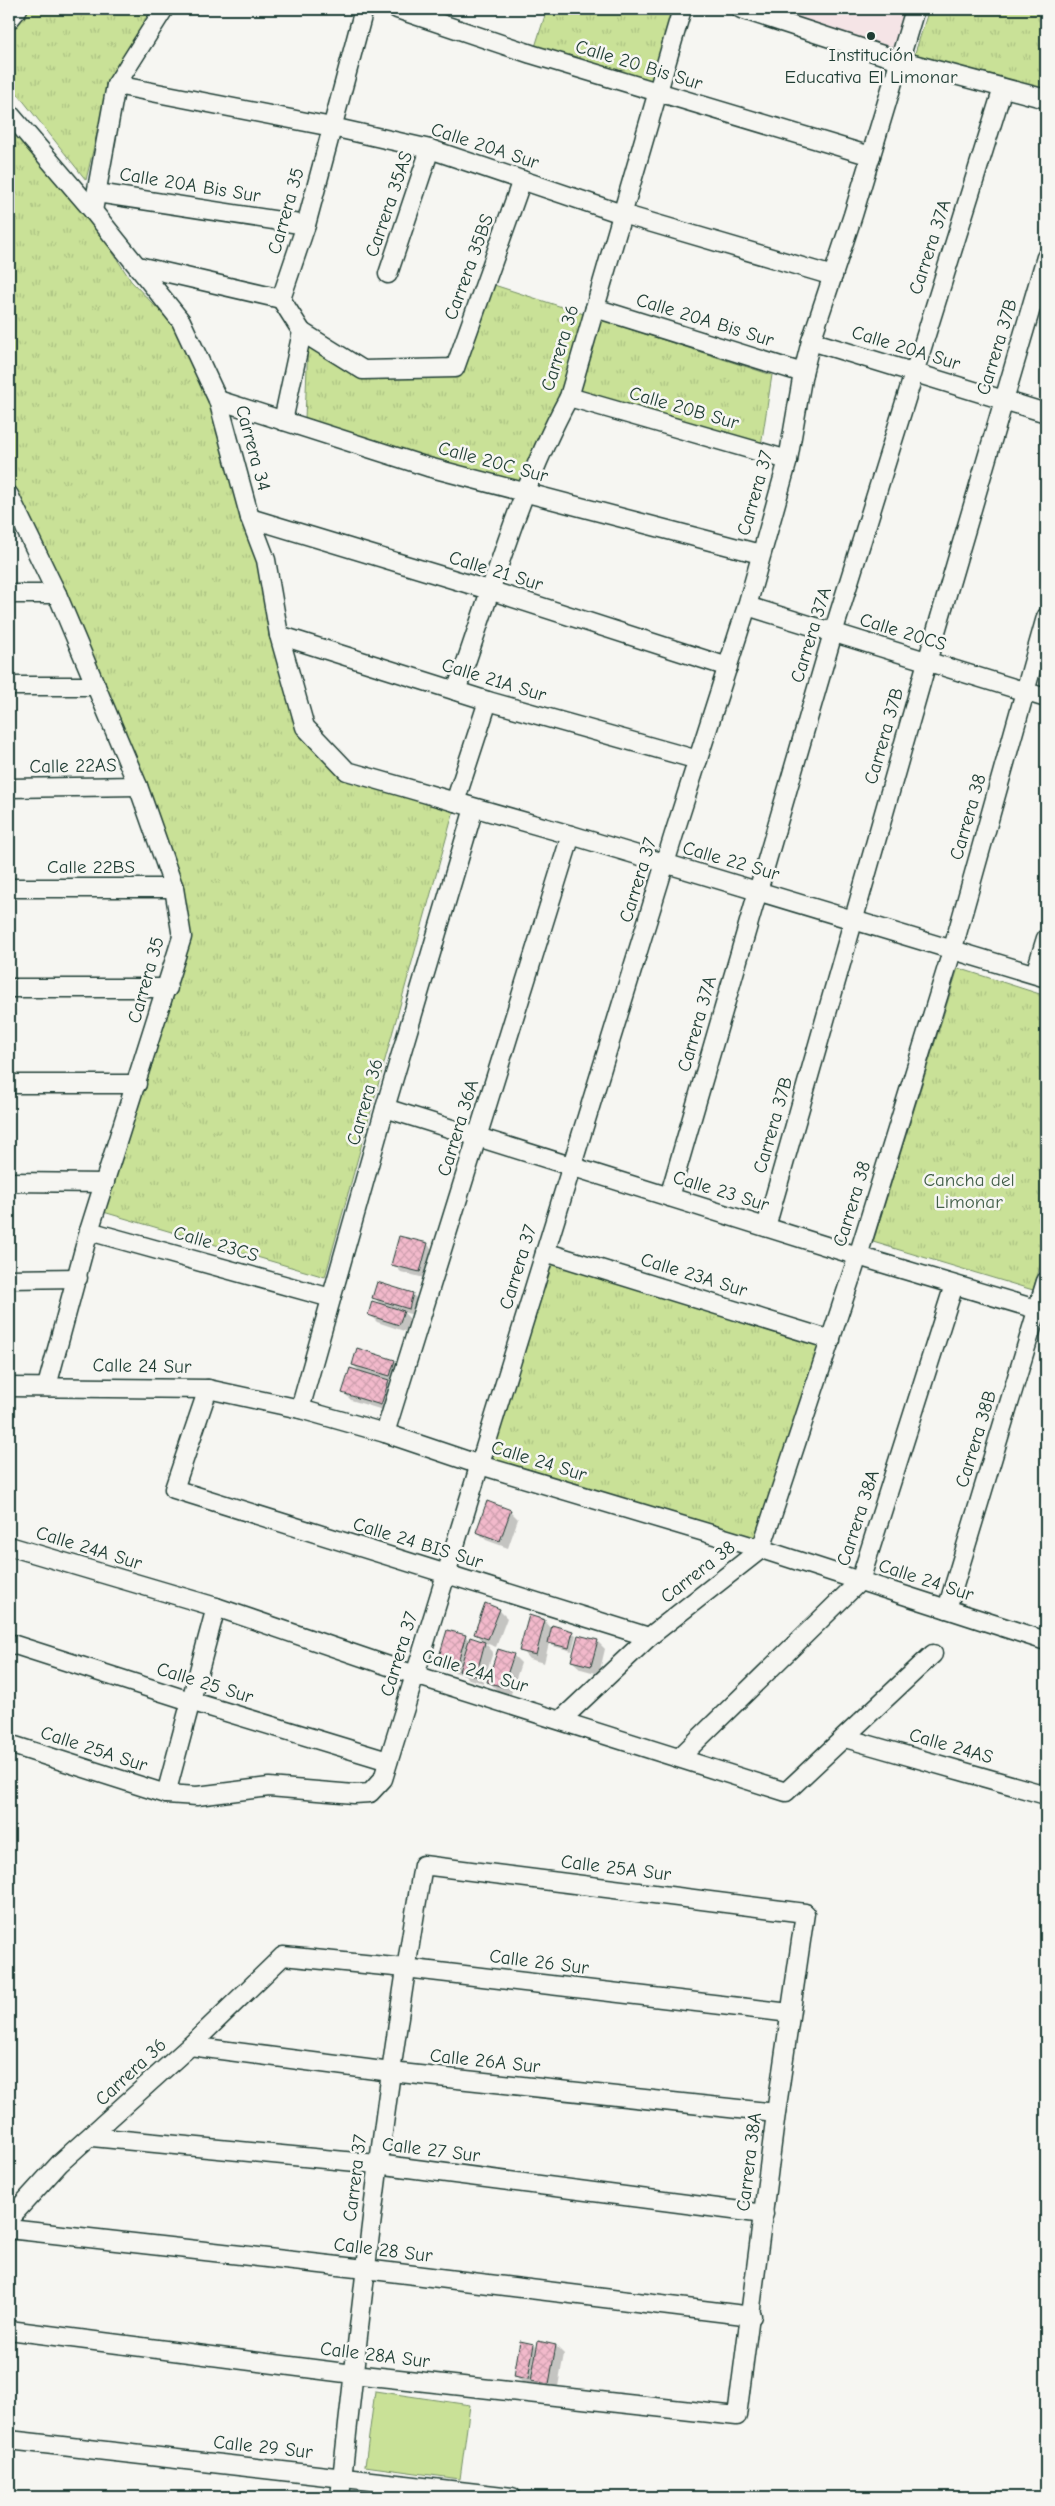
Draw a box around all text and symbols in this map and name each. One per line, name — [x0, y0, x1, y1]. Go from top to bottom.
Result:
marker: Institución Educativa El Limonar — [865, 30, 877, 42]
street label: Calle 20 Bis Sur — [573, 35, 706, 95]
place label: Institución Educativa El Limonar — [784, 44, 958, 88]
street label: Calle 20A Sur — [428, 118, 542, 174]
street label: Carrera 35AS — [361, 148, 417, 260]
street label: Calle 20A Bis Sur — [118, 163, 263, 207]
street label: Carrera 35 — [263, 165, 309, 257]
street label: Carrera 37A — [904, 197, 956, 297]
street label: Carrera 35BS — [440, 211, 498, 323]
street label: Calle 20A Bis Sur — [634, 289, 777, 352]
street label: Carrera 37B — [972, 296, 1022, 398]
street label: Carrera 36 — [536, 302, 584, 394]
street label: Calle 20A Sur — [849, 321, 963, 375]
street label: Calle 20B Sur — [627, 382, 742, 434]
street label: Carrera 34 — [231, 403, 275, 493]
street label: Calle 20C Sur — [436, 437, 551, 487]
street label: Carrera 37 — [732, 448, 778, 538]
street label: Calle 21 Sur — [446, 546, 546, 596]
street label: Carrera 37A — [786, 585, 836, 685]
street label: Calle 20CS — [857, 608, 949, 656]
street label: Calle 21A Sur — [439, 654, 549, 706]
street label: Carrera 37B — [860, 685, 908, 787]
street label: Calle 22AS — [29, 754, 117, 778]
street label: Carrera 38 — [945, 771, 991, 863]
street label: Carrera 37 — [615, 835, 661, 925]
street label: Calle 22 Sur — [680, 837, 782, 885]
street label: Calle 22BS — [47, 856, 135, 878]
street label: Carrera 35 — [123, 934, 169, 1026]
street label: Carrera 37A — [673, 974, 721, 1074]
street label: Carrera 36 — [342, 1056, 388, 1148]
street label: Carrera 37B — [749, 1074, 797, 1176]
street label: Carrera 36A — [433, 1077, 483, 1179]
street label: Carrera 38 — [829, 1158, 875, 1250]
street label: Calle 23 Sur — [670, 1166, 772, 1216]
park label: Cancha del Limonar — [923, 1169, 1015, 1213]
street label: Calle 23CS — [171, 1221, 261, 1267]
street label: Carrera 37 — [495, 1222, 541, 1312]
street label: Calle 23A Sur — [638, 1248, 750, 1302]
street label: Calle 24 Sur — [92, 1354, 192, 1378]
street label: Carrera 38B — [951, 1388, 1001, 1490]
street label: Calle 24 Sur — [489, 1436, 590, 1486]
street label: Carrera 38A — [832, 1467, 884, 1569]
street label: Calle 24 BIS Sur — [350, 1513, 486, 1573]
street label: Calle 24A Sur — [33, 1521, 145, 1575]
street label: Carrera 38 — [656, 1536, 740, 1608]
street label: Calle 24 Sur — [876, 1554, 977, 1606]
street label: Carrera 37 — [376, 1609, 422, 1699]
street label: Calle 24A Sur — [419, 1644, 531, 1698]
street label: Calle 25 Sur — [154, 1658, 256, 1708]
street label: Calle 25A Sur — [38, 1721, 151, 1777]
street label: Calle 24AS — [907, 1724, 995, 1768]
street label: Calle 25A Sur — [560, 1850, 673, 1886]
street label: Calle 26 Sur — [488, 1945, 590, 1979]
street label: Carrera 36 — [91, 2034, 171, 2110]
street label: Calle 26A Sur — [429, 2044, 542, 2078]
street label: Carrera 38A — [732, 2111, 766, 2213]
street label: Carrera 37 — [339, 2133, 371, 2223]
street label: Calle 27 Sur — [381, 2133, 482, 2167]
street label: Calle 28 Sur — [332, 2233, 434, 2267]
street label: Calle 28A Sur — [319, 2337, 432, 2373]
street label: Calle 29 Sur — [212, 2431, 314, 2463]

